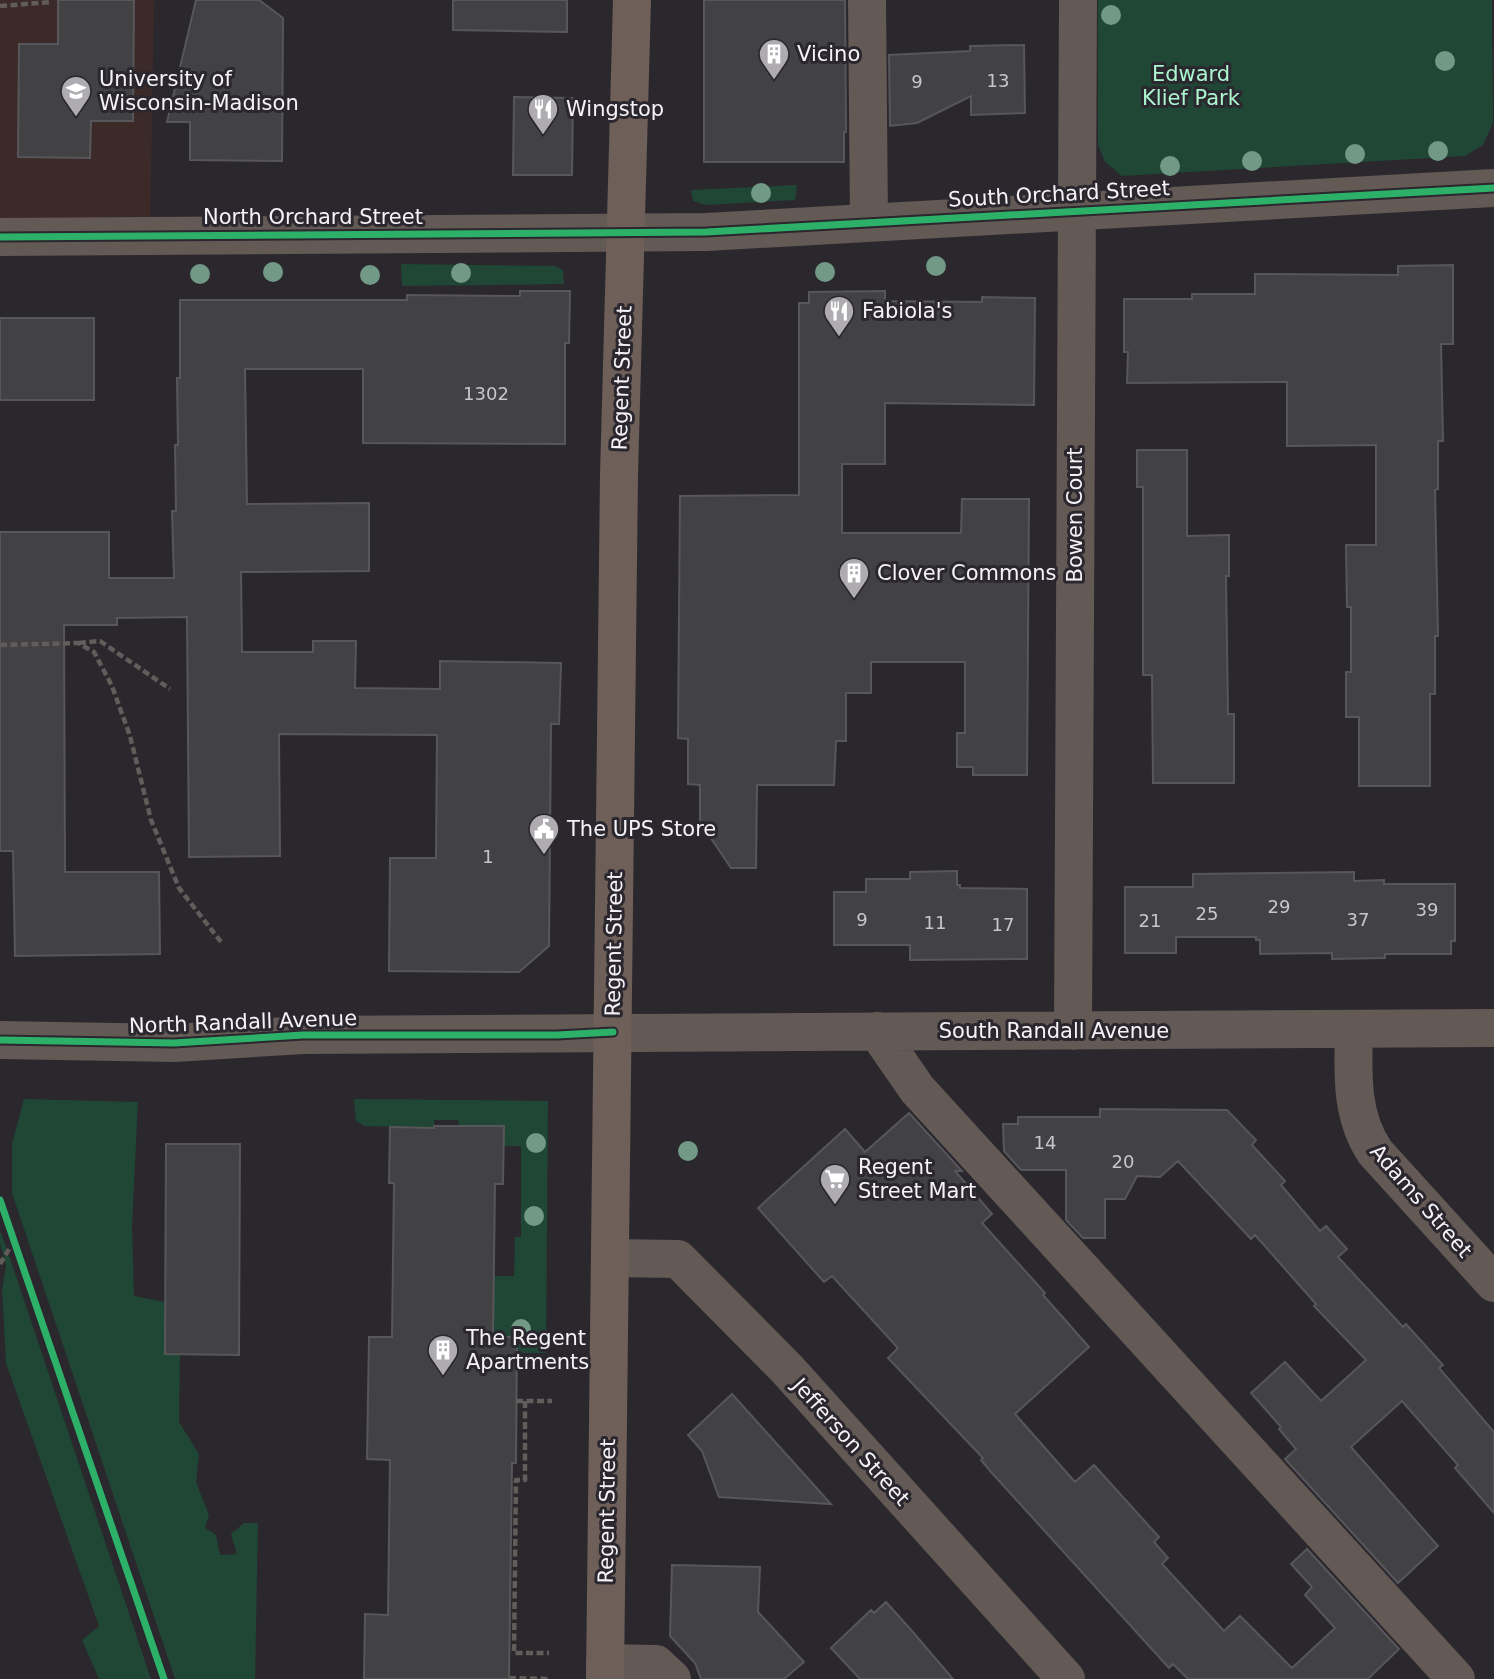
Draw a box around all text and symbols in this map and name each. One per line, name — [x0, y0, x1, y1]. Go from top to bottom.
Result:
building icon: Vicino — [757, 37, 791, 81]
place label: Vicino — [797, 42, 860, 66]
park label: Edward Klief Park — [1142, 62, 1241, 110]
place label: University of Wisconsin-Madison — [99, 67, 299, 115]
house number: 13 — [987, 70, 1009, 91]
house number: 9 — [911, 71, 923, 92]
school or university icon: University of Wisconsin-Madison — [59, 74, 93, 118]
restaurant icon: Wingstop — [526, 92, 560, 136]
place label: Wingstop — [566, 97, 664, 121]
street label: South Orchard Street — [947, 176, 1171, 212]
street label: North Orchard Street — [203, 205, 423, 229]
restaurant icon: Fabiola's — [822, 294, 856, 338]
place label: Fabiola's — [862, 299, 952, 323]
street label: Regent Street — [607, 305, 637, 451]
house number: 1302 — [463, 383, 509, 404]
street label: Bowen Court — [1063, 447, 1087, 583]
building icon: Clover Commons — [837, 556, 871, 600]
place label: Clover Commons — [877, 561, 1057, 585]
public building icon: The UPS Store — [527, 812, 561, 856]
place label: The UPS Store — [566, 817, 716, 841]
house number: 1 — [482, 846, 494, 867]
street label: Regent Street — [601, 871, 627, 1017]
house number: 29 — [1268, 896, 1290, 917]
house number: 39 — [1416, 899, 1438, 920]
house number: 25 — [1196, 903, 1218, 924]
house number: 9 — [856, 909, 868, 930]
house number: 37 — [1347, 909, 1369, 930]
house number: 21 — [1139, 910, 1161, 931]
house number: 11 — [924, 912, 946, 933]
house number: 17 — [992, 914, 1014, 935]
street label: North Randall Avenue — [129, 1006, 357, 1038]
street label: South Randall Avenue — [939, 1019, 1169, 1043]
house number: 14 — [1034, 1132, 1056, 1153]
street label: Adams Street — [1365, 1140, 1477, 1262]
house number: 20 — [1112, 1151, 1134, 1172]
place label: Regent Street Mart — [858, 1155, 976, 1203]
supermarket icon: Regent Street Mart — [818, 1162, 852, 1206]
place label: The Regent Apartments — [465, 1326, 589, 1374]
building icon: The Regent Apartments — [426, 1333, 460, 1377]
street label: Jefferson Street — [786, 1372, 914, 1510]
street label: Regent Street — [594, 1438, 620, 1584]

